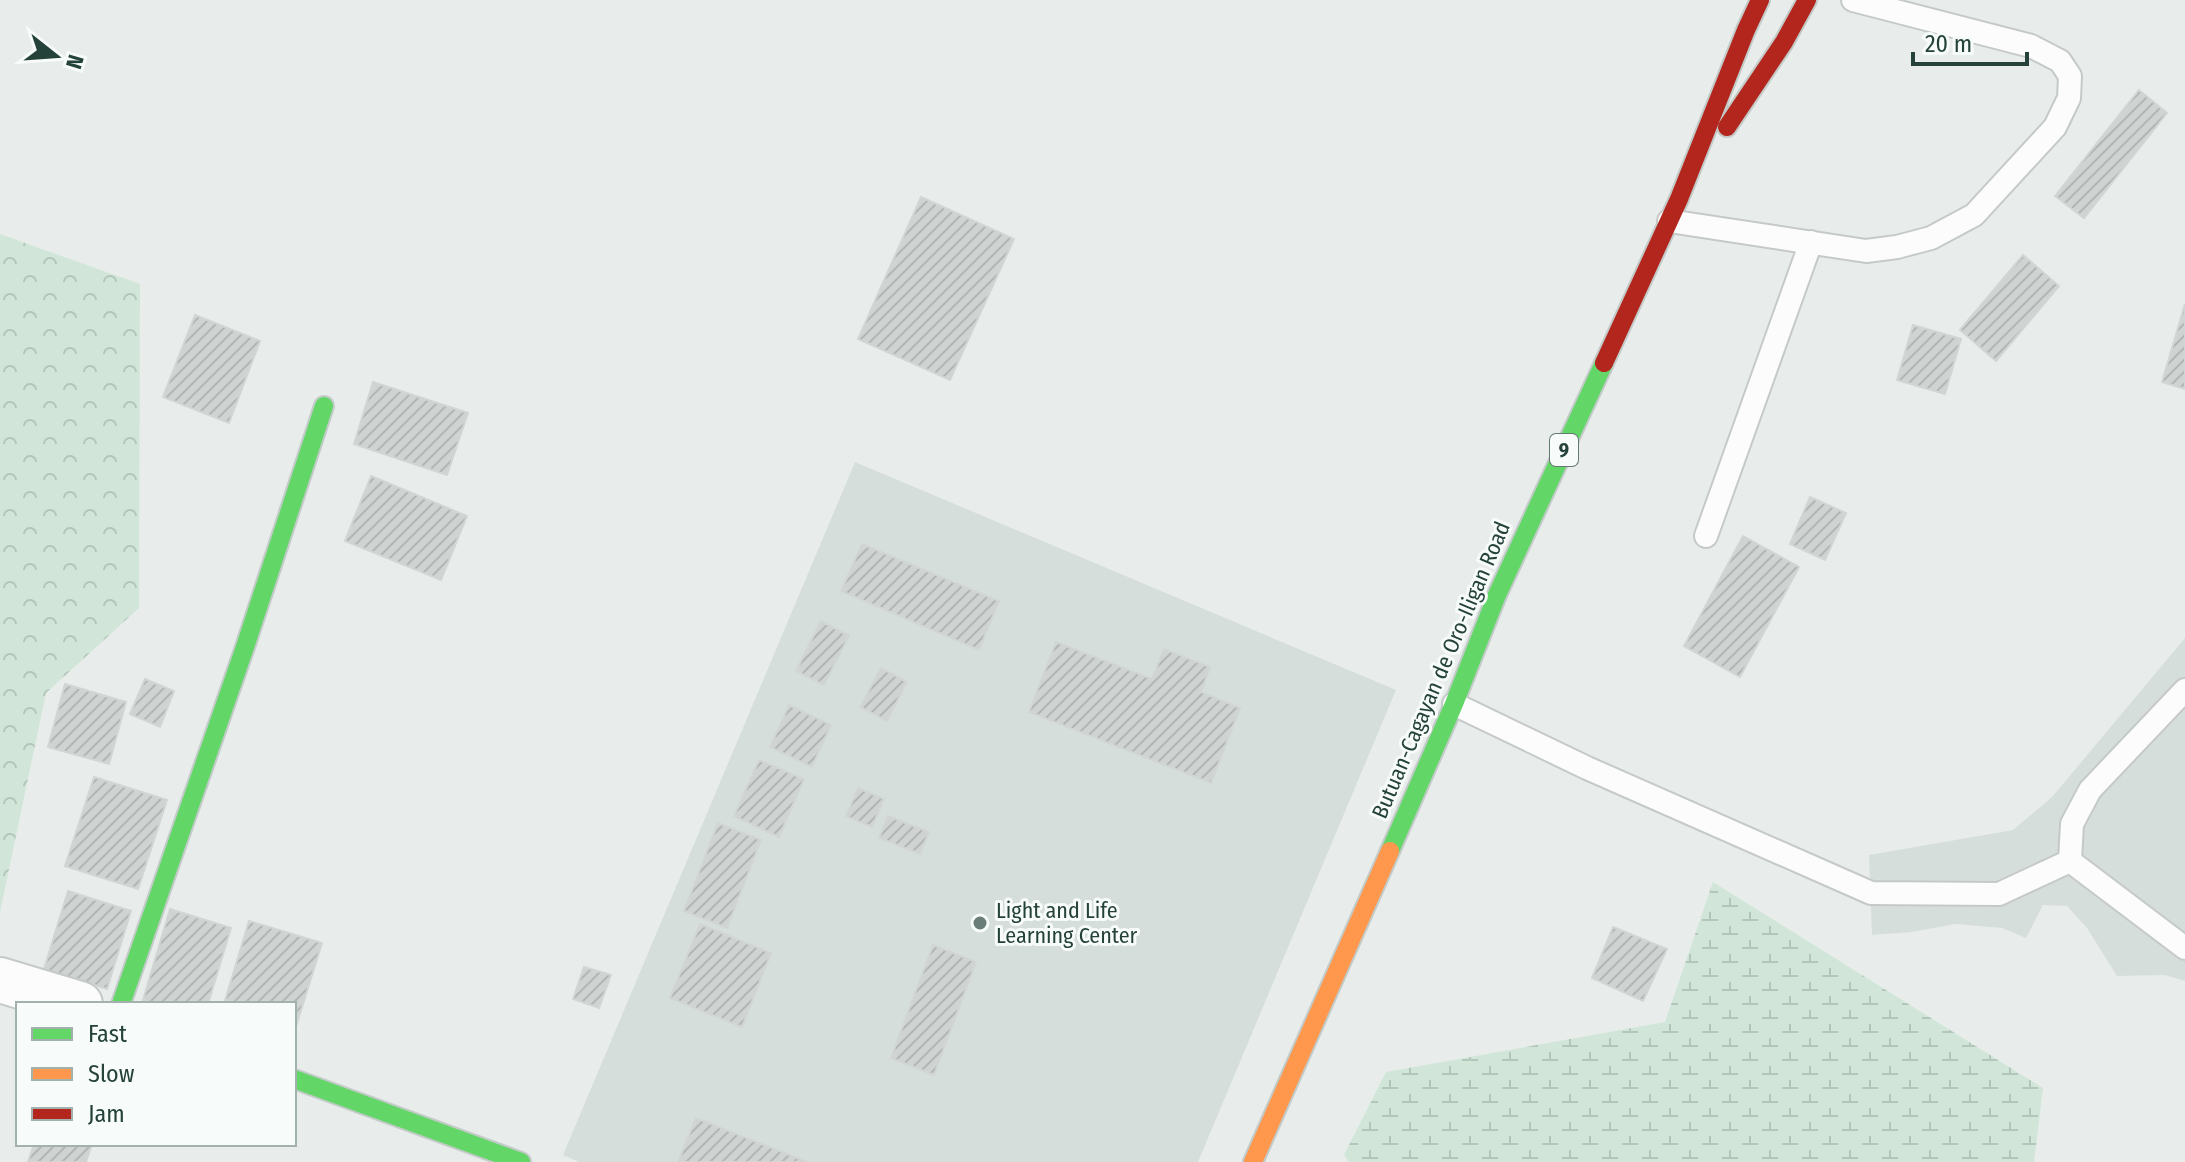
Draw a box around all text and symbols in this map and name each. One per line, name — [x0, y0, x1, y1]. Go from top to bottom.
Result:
north arrow — [16, 16, 96, 96]
scale bar — [1913, 16, 2027, 66]
text: 20 m — [1925, 30, 1972, 58]
text: N — [60, 51, 89, 72]
road number: 9 — [1550, 434, 1578, 466]
street label: Butuan-Cagayan de Oro-Iligan Road — [1366, 517, 1516, 823]
place label: Light and Life Learning Center — [996, 897, 1138, 949]
marker: Light and Life Learning Center — [971, 914, 989, 932]
legend — [16, 1002, 296, 1146]
text: Fast — [88, 1020, 127, 1048]
text: Slow — [88, 1060, 135, 1088]
text: Jam — [88, 1100, 125, 1128]

